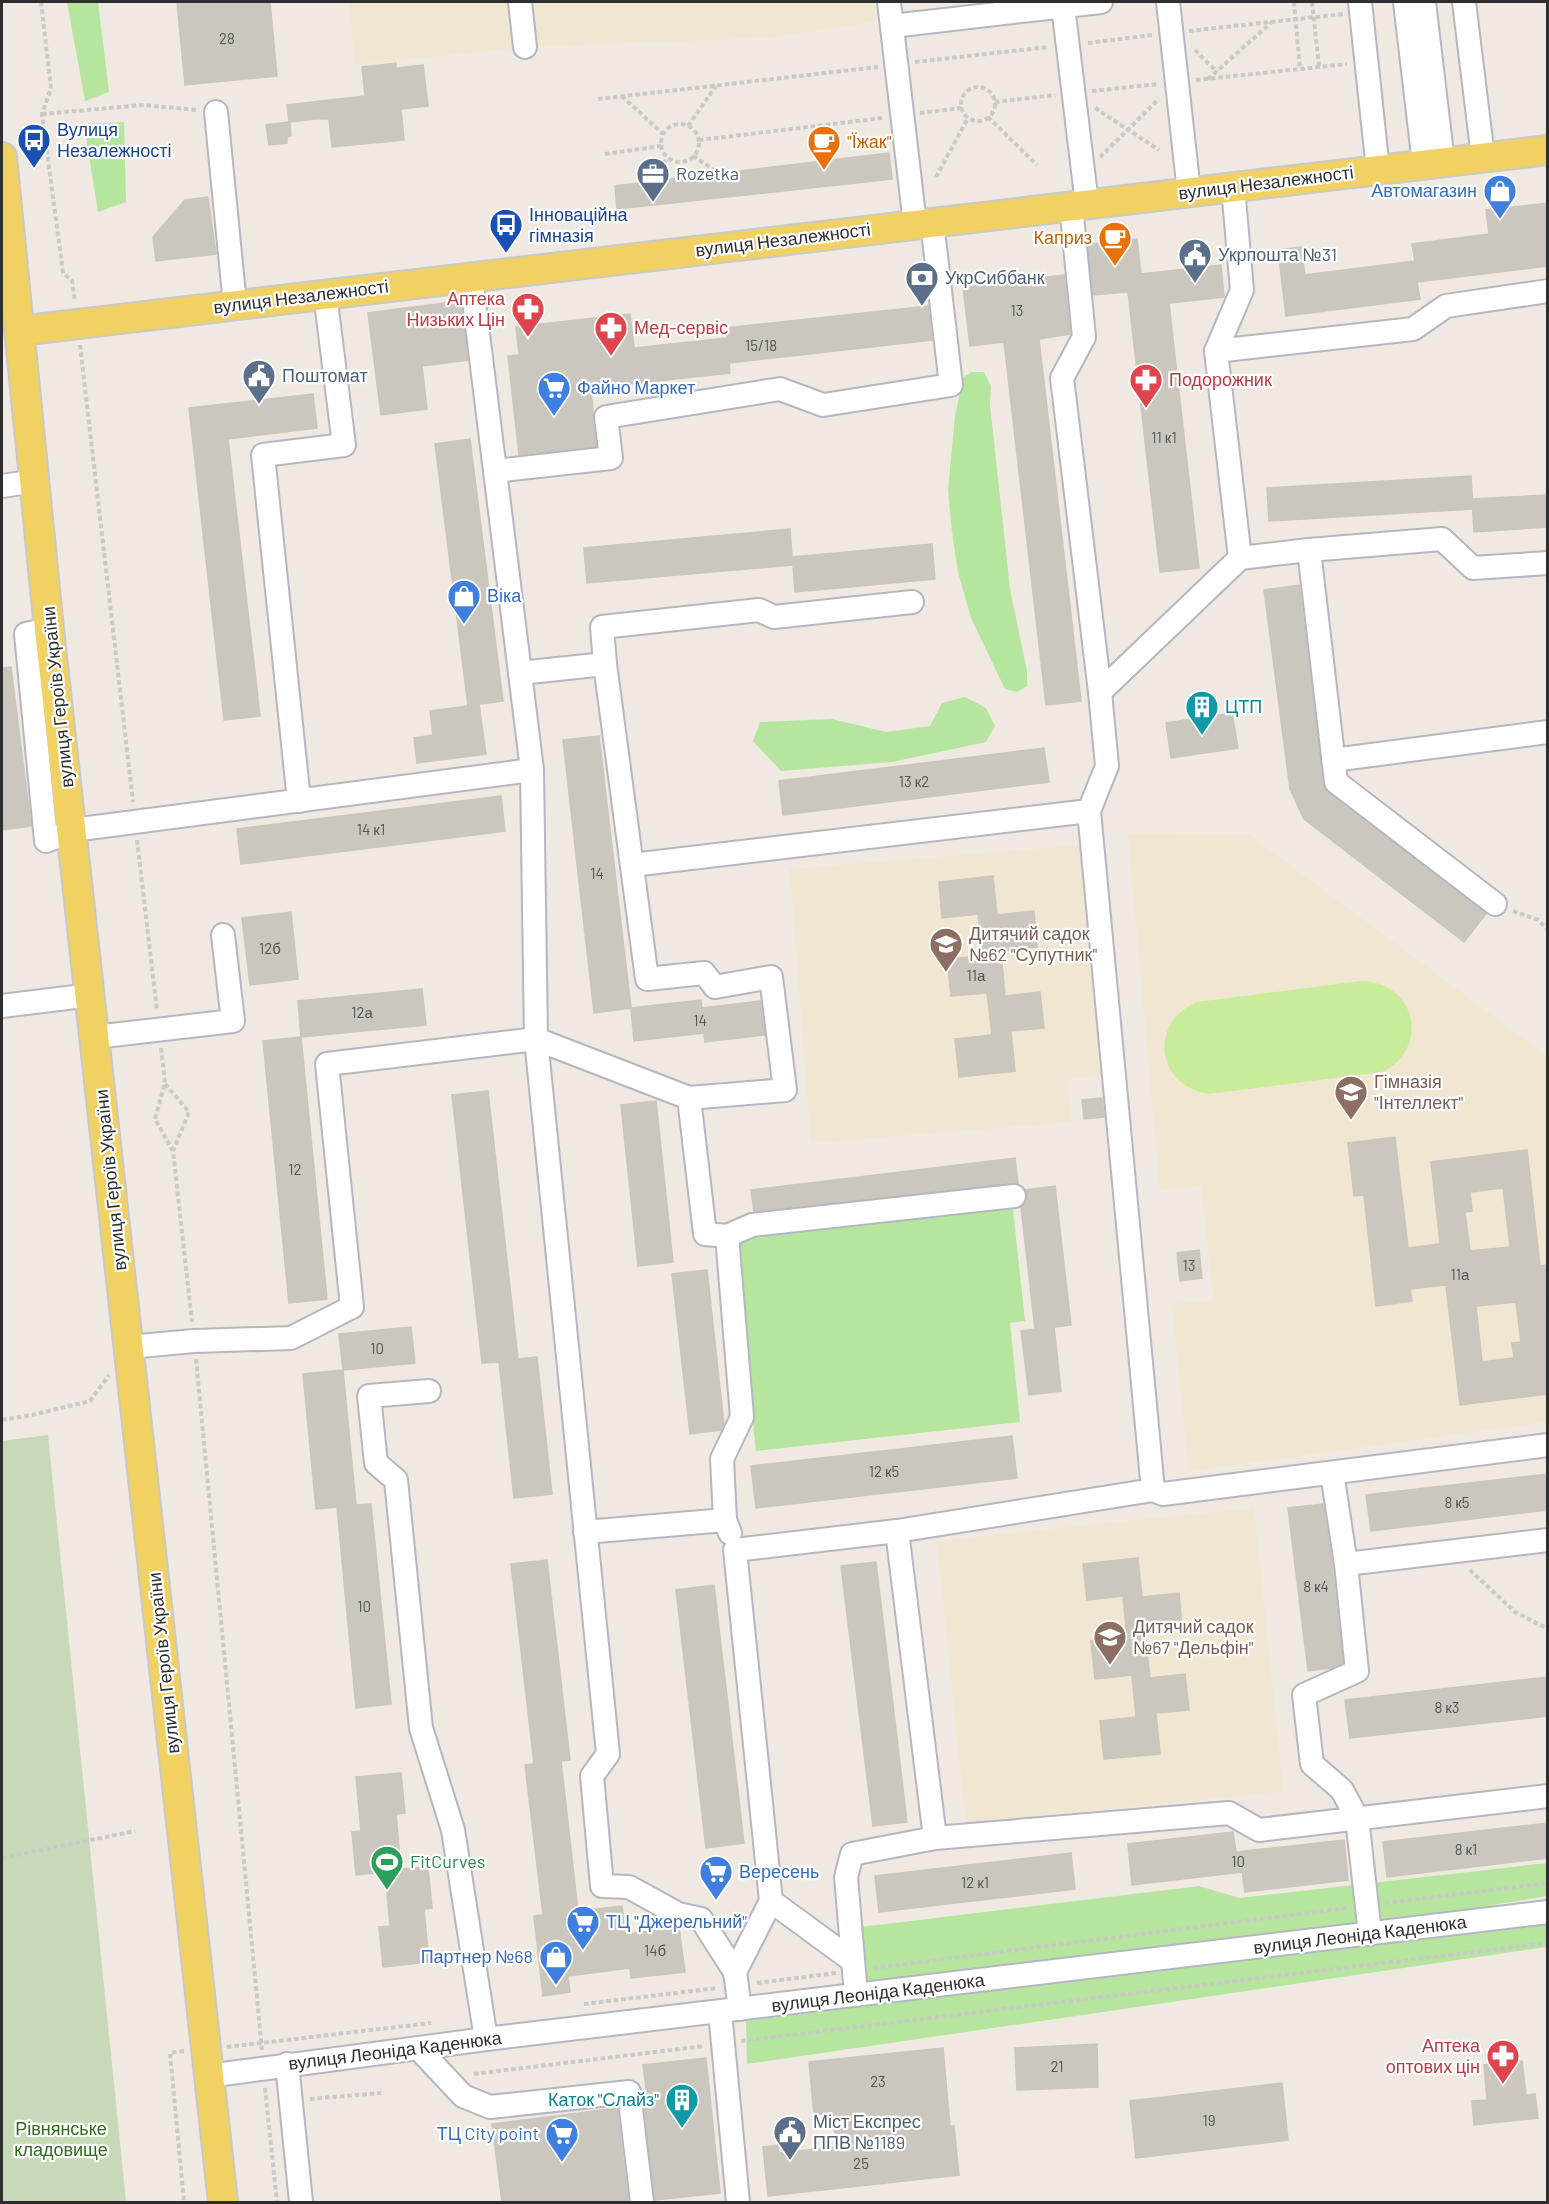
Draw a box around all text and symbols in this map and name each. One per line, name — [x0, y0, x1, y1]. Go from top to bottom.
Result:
house number: 28 — [219, 29, 235, 47]
place label: Вулиця Незалежності — [57, 118, 171, 161]
bus stop icon: Вулиця Незалежності — [16, 122, 52, 169]
cafe icon: "Їжак" — [806, 124, 842, 171]
place label: "Їжак" — [847, 130, 892, 152]
office icon: Rozetka — [635, 156, 671, 203]
street label: вулиця Незалежності — [1177, 160, 1355, 204]
place label: Rozetka — [676, 162, 739, 184]
shop icon: Автомагазин — [1482, 173, 1518, 220]
place label: Автомагазин — [1371, 179, 1477, 201]
place label: Інноваційна гімназія — [529, 203, 629, 246]
bus stop icon: Інноваційна гімназія — [488, 207, 524, 254]
street label: вулиця Незалежності — [694, 217, 872, 261]
cafe icon: Каприз — [1097, 220, 1133, 267]
place label: Каприз — [1033, 226, 1092, 248]
public building icon: Укрпошта №31 — [1177, 237, 1213, 284]
place label: Укрпошта №31 — [1218, 243, 1337, 265]
bank icon: УкрСиббанк — [904, 260, 940, 307]
place label: УкрСиббанк — [945, 266, 1045, 288]
street label: вулиця Незалежності — [212, 274, 390, 318]
place label: Аптека Низьких Цін — [407, 287, 506, 330]
pharmacy icon: Аптека Низьких Цін — [510, 291, 546, 338]
house number: 13 — [1011, 301, 1023, 319]
pharmacy icon: Мед-сервіс — [593, 310, 629, 357]
place label: Мед-сервіс — [634, 316, 728, 338]
house number: 15/18 — [745, 336, 777, 354]
public building icon: Поштомат — [241, 358, 277, 405]
pharmacy icon: Подорожник — [1128, 362, 1164, 409]
place label: Поштомат — [282, 364, 368, 386]
place label: Подорожник — [1169, 368, 1272, 390]
supermarket icon: Файно Маркет — [536, 370, 572, 417]
place label: Файно Маркет — [577, 376, 695, 398]
house number: 11 к1 — [1151, 428, 1177, 446]
shop icon: Віка — [446, 578, 482, 625]
place label: Віка — [487, 584, 522, 606]
street label: вулиця Героїв України — [37, 605, 77, 789]
building icon: ЦТП — [1184, 689, 1220, 736]
place label: ЦТП — [1225, 695, 1262, 717]
house number: 13 к2 — [899, 772, 929, 790]
house number: 14 к1 — [357, 820, 385, 838]
house number: 14 — [590, 864, 604, 882]
place label: Дитячий садок №62 "Супутник" — [969, 922, 1097, 965]
school or university icon: Дитячий садок №62 "Супутник" — [928, 926, 964, 973]
house number: 12б — [259, 939, 281, 957]
house number: 11а — [967, 966, 986, 984]
house number: 12а — [351, 1003, 373, 1021]
house number: 14 — [693, 1011, 707, 1029]
place label: Гімназія "Інтеллект" — [1374, 1070, 1463, 1113]
school or university icon: Гімназія "Інтеллект" — [1333, 1074, 1369, 1121]
street label: вулиця Героїв України — [90, 1088, 130, 1272]
house number: 12 — [288, 1160, 302, 1178]
house number: 13 — [1183, 1256, 1195, 1274]
house number: 11а — [1451, 1265, 1470, 1283]
house number: 10 — [370, 1339, 384, 1357]
house number: 12 к5 — [869, 1462, 899, 1480]
house number: 8 к5 — [1444, 1493, 1470, 1511]
street label: вулиця Героїв України — [143, 1571, 183, 1755]
house number: 8 к4 — [1303, 1577, 1329, 1595]
house number: 10 — [357, 1597, 371, 1615]
place label: Дитячий садок №67 "Дельфін" — [1133, 1615, 1254, 1658]
school or university icon: Дитячий садок №67 "Дельфін" — [1092, 1619, 1128, 1666]
house number: 8 к3 — [1434, 1698, 1460, 1716]
house number: 8 к1 — [1455, 1840, 1477, 1858]
sports icon: FitCurves — [369, 1844, 405, 1891]
place label: FitCurves — [410, 1850, 485, 1872]
house number: 10 — [1231, 1852, 1245, 1870]
supermarket icon: Вересень — [698, 1854, 734, 1901]
place label: Вересень — [739, 1860, 819, 1882]
house number: 12 к1 — [961, 1873, 989, 1891]
supermarket icon: ТЦ "Джерельний" — [565, 1904, 601, 1951]
place label: ТЦ "Джерельний" — [606, 1910, 747, 1932]
street label: вулиця Леоніда Каденюка — [1252, 1910, 1469, 1958]
shop icon: Партнер №68 — [538, 1939, 574, 1986]
house number: 14б — [644, 1941, 666, 1959]
place label: Партнер №68 — [421, 1945, 533, 1967]
street label: вулиця Леоніда Каденюка — [770, 1968, 987, 2016]
street label: вулиця Леоніда Каденюка — [287, 2026, 504, 2074]
place label: Аптека оптових цін — [1386, 2034, 1481, 2077]
pharmacy icon: Аптека оптових цін — [1485, 2038, 1521, 2085]
house number: 21 — [1050, 2057, 1064, 2075]
house number: 23 — [870, 2072, 886, 2090]
building icon: Каток "Слайз" — [664, 2082, 700, 2129]
place label: Каток "Слайз" — [548, 2088, 659, 2110]
place label: Міст Експрес ППВ №1189 — [813, 2110, 921, 2153]
house number: 19 — [1202, 2111, 1216, 2129]
public building icon: Міст Експрес ППВ №1189 — [772, 2114, 808, 2161]
supermarket icon: ТЦ City point — [544, 2116, 580, 2163]
park label: Рівнянське кладовище — [14, 2117, 108, 2160]
place label: ТЦ City point — [437, 2122, 539, 2144]
house number: 25 — [853, 2154, 869, 2172]

